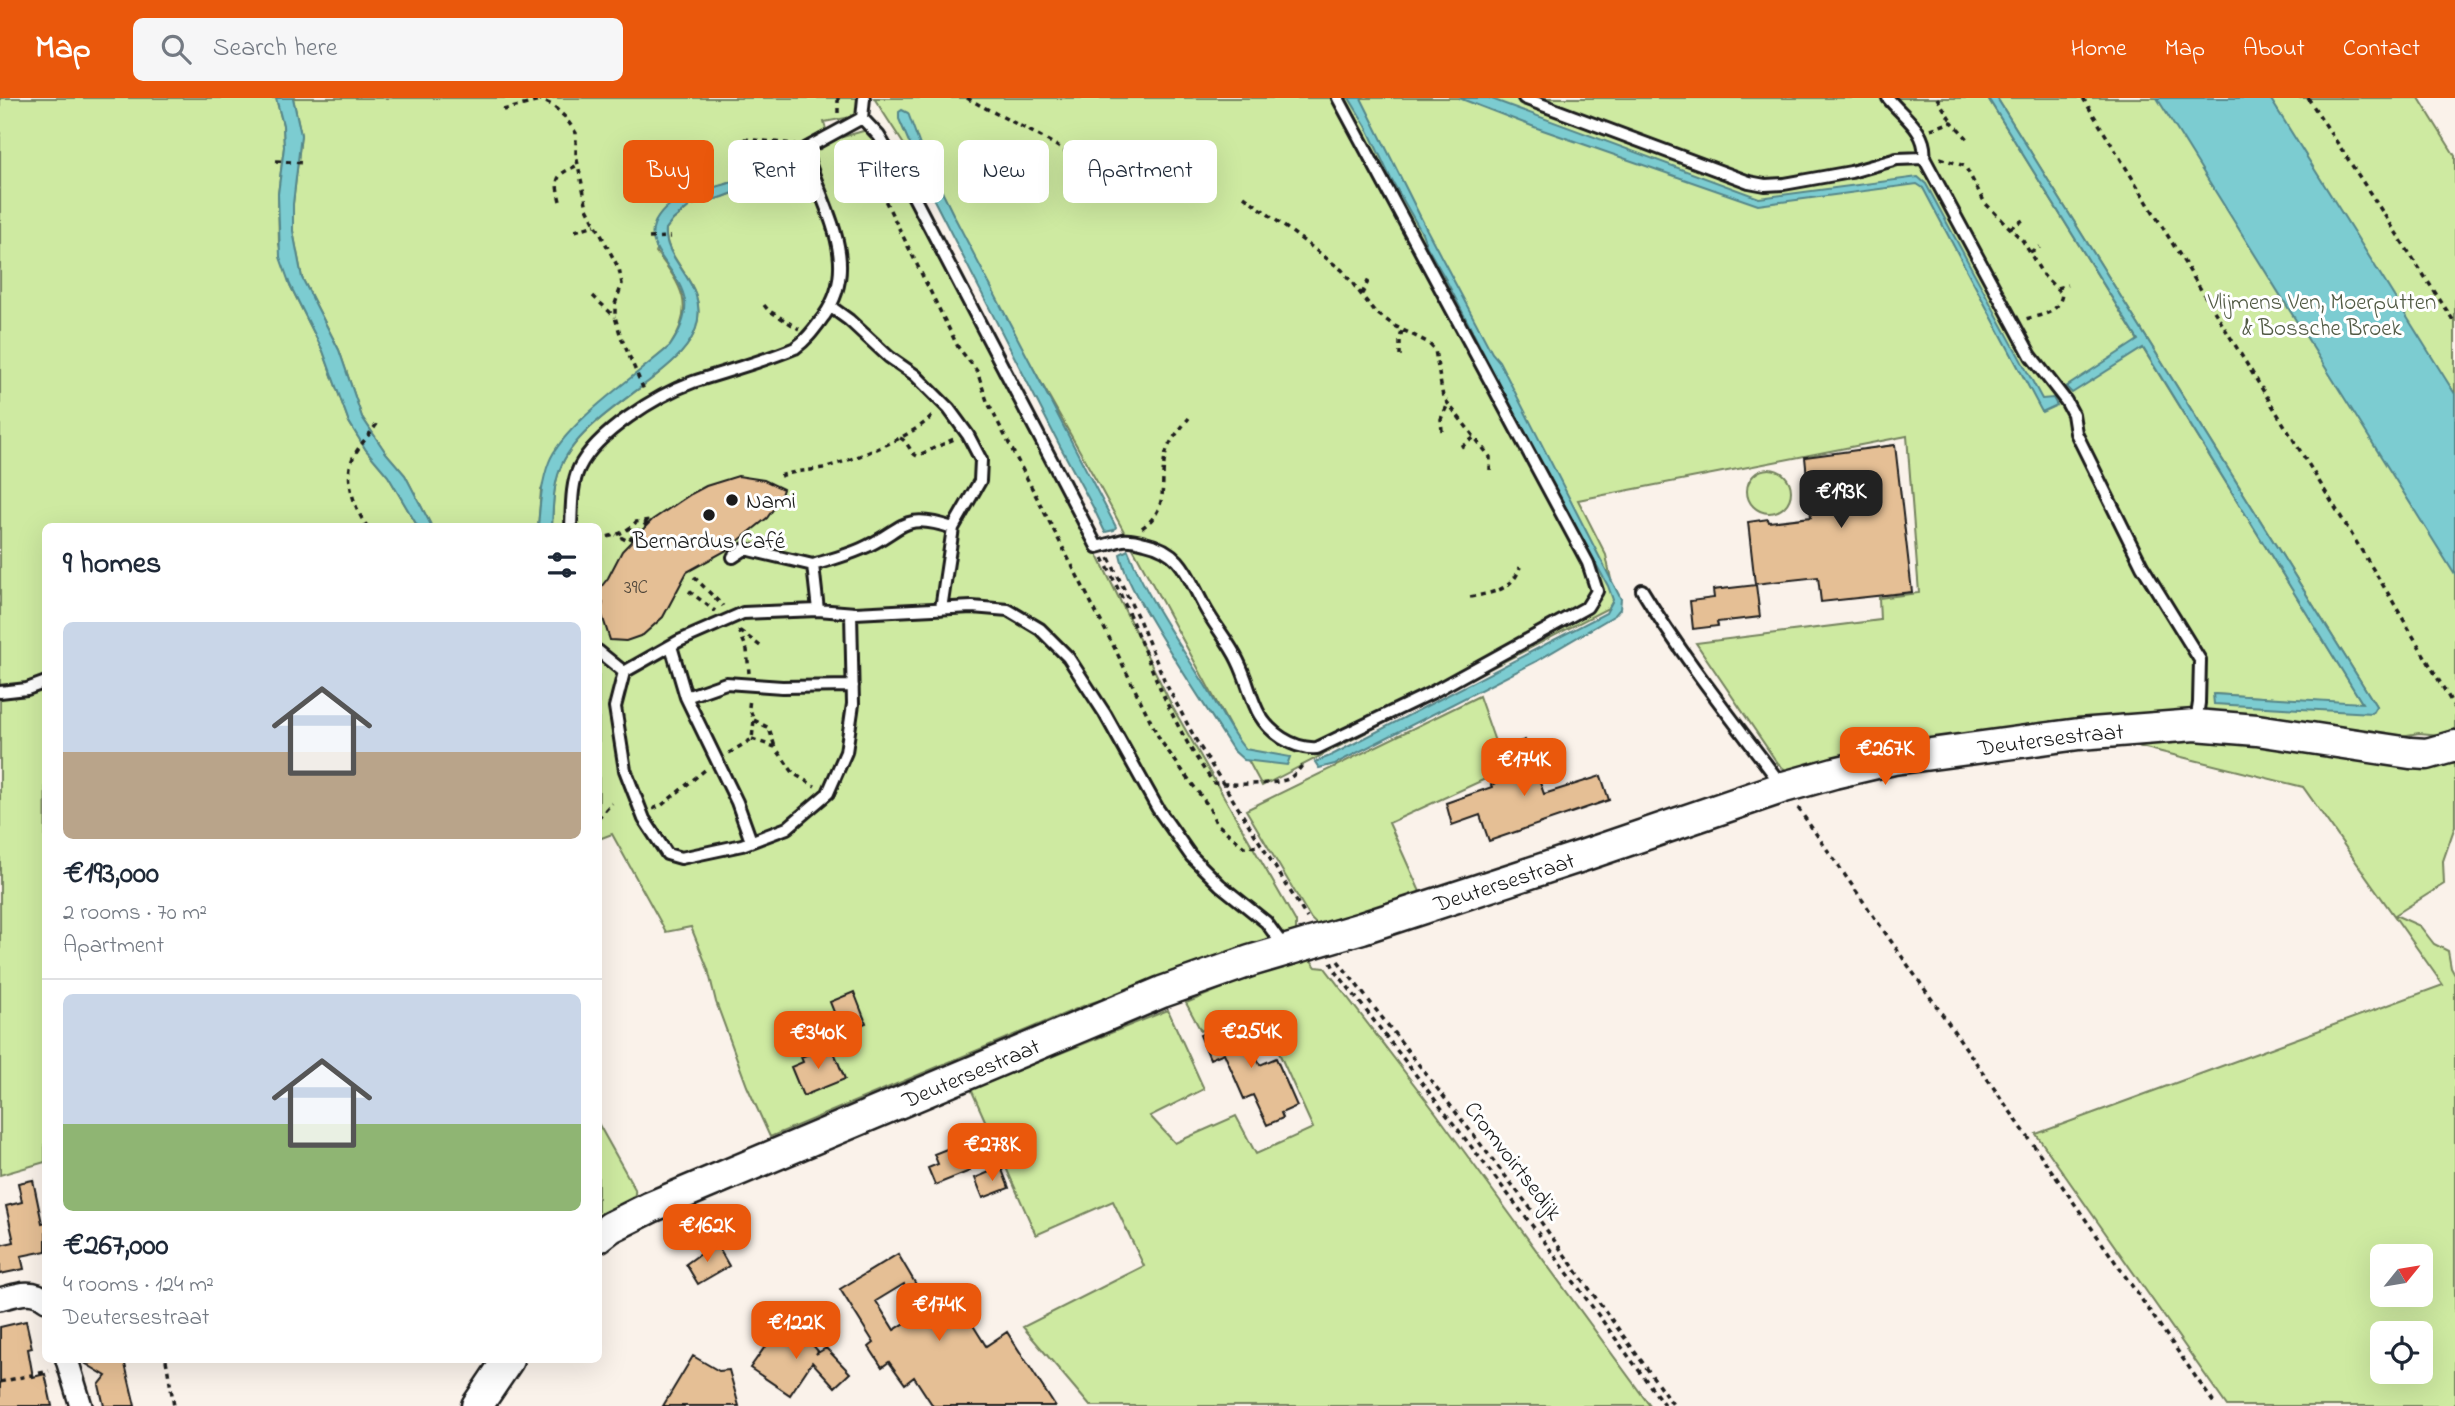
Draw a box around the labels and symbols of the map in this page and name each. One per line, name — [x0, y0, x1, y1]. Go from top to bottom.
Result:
park label: Vlijmens Ven, Moerputten & Bossche Broek — [2207, 287, 2436, 346]
pin: €193K — [1792, 470, 1890, 530]
place label: Nami — [746, 486, 796, 519]
marker: Nami — [724, 492, 740, 508]
marker: Bernardus Café — [701, 507, 717, 523]
place label: Bernardus Café — [632, 526, 786, 559]
house number: 39C — [624, 575, 648, 602]
street label: Deutersestraat — [1975, 717, 2125, 767]
pin: €267K — [1836, 728, 1934, 787]
pin: €174K — [1475, 738, 1573, 798]
street label: Deutersestraat — [1429, 845, 1580, 923]
pin: €254K — [1202, 1010, 1300, 1070]
pin: €340K — [769, 1012, 867, 1071]
street label: Deutersestraat — [897, 1031, 1046, 1119]
street label: Cromvoirtsedijk — [1455, 1095, 1570, 1229]
pin: €278K — [943, 1124, 1041, 1183]
pin: €162K — [658, 1204, 756, 1264]
north arrow — [2370, 1244, 2432, 1307]
pin: €174K — [890, 1284, 988, 1343]
pin: €122K — [747, 1302, 845, 1361]

